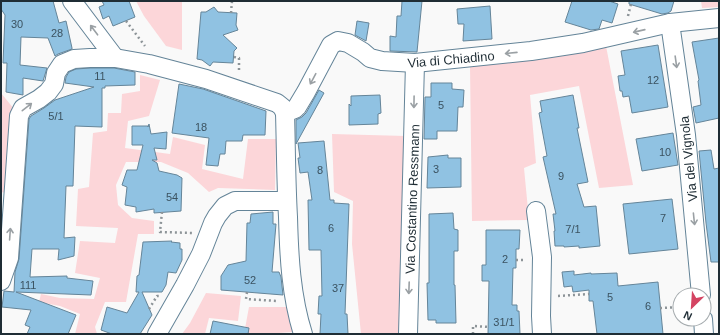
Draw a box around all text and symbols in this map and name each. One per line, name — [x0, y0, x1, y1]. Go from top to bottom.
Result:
house number: 30 — [11, 18, 23, 30]
one-way arrow — [89, 24, 98, 35]
house number: 28 — [51, 27, 63, 39]
one-way arrow — [633, 27, 646, 35]
street label: Via di Chiadino — [407, 48, 495, 71]
one-way arrow — [505, 50, 518, 57]
one-way arrow — [672, 55, 680, 68]
house number: 11 — [94, 70, 106, 82]
one-way arrow — [308, 73, 316, 85]
house number: 12 — [647, 74, 659, 86]
one-way arrow — [411, 95, 418, 108]
house number: 5 — [438, 99, 444, 111]
one-way arrow — [22, 103, 32, 112]
house number: 5/1 — [48, 110, 64, 122]
street label: Via del Vignola — [676, 115, 700, 203]
house number: 18 — [195, 121, 207, 133]
street label: Via Costantino Ressmann — [402, 124, 423, 274]
house number: 10 — [659, 146, 671, 158]
house number: 3 — [433, 163, 439, 175]
house number: 8 — [317, 164, 323, 176]
house number: 9 — [558, 170, 564, 182]
house number: 54 — [166, 191, 178, 203]
house number: 7 — [660, 212, 666, 224]
one-way arrow — [691, 212, 698, 225]
house number: 6 — [328, 222, 334, 234]
house number: 7/1 — [565, 223, 581, 235]
one-way arrow — [7, 227, 14, 240]
house number: 2 — [502, 253, 508, 265]
house number: 52 — [244, 274, 256, 286]
house number: 111 — [20, 279, 36, 291]
one-way arrow — [406, 281, 413, 294]
house number: 37 — [332, 282, 344, 294]
north arrow — [672, 287, 712, 327]
house number: 5 — [607, 291, 613, 303]
house number: 6 — [645, 300, 651, 312]
text: N — [682, 309, 694, 323]
house number: 31/1 — [493, 316, 515, 328]

